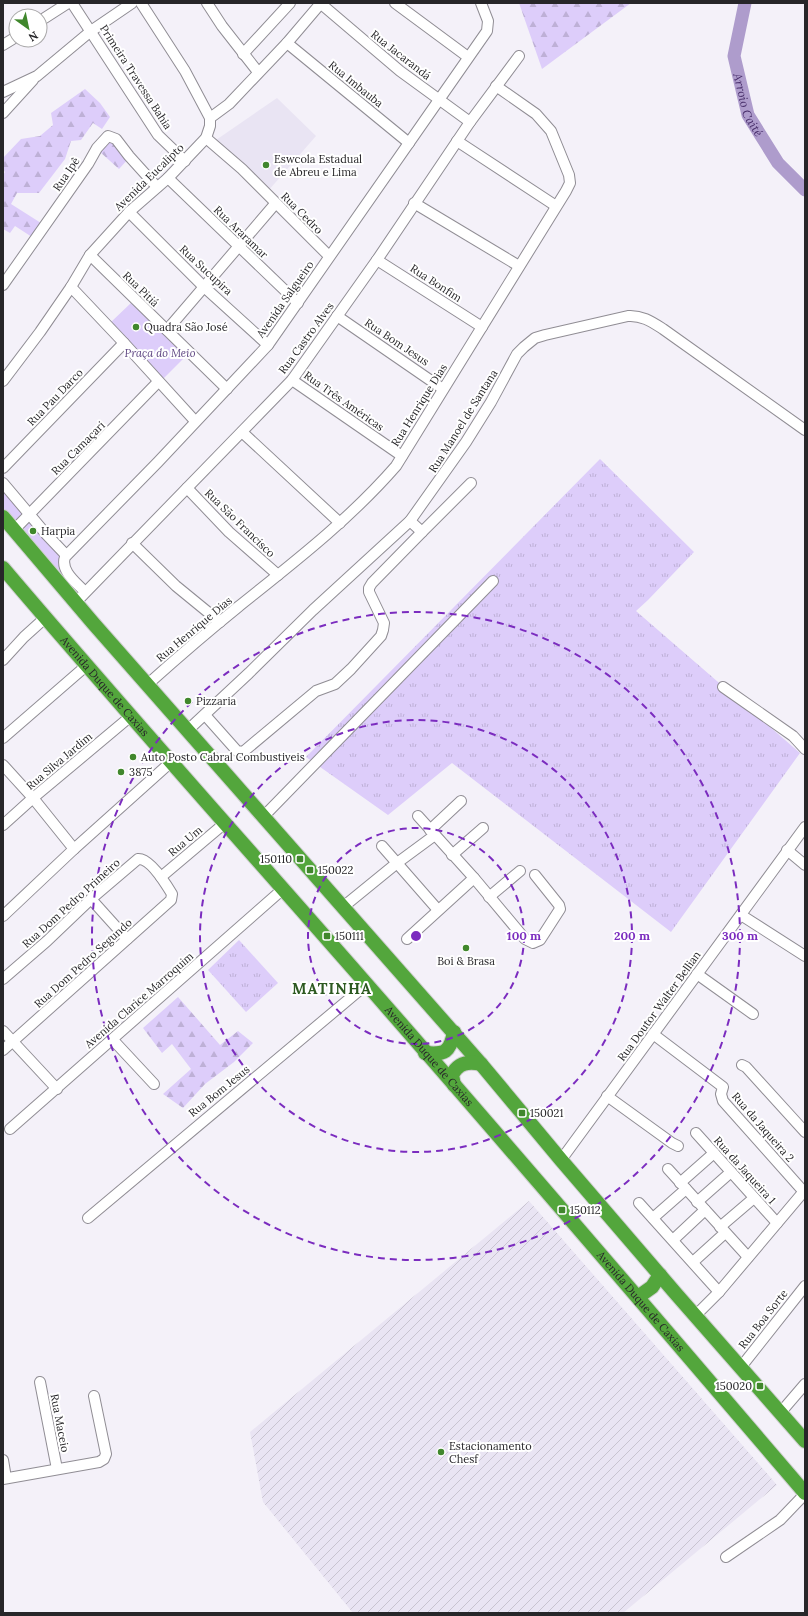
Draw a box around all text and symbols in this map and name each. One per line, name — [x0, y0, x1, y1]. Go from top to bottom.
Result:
north arrow — [8, 8, 48, 48]
street label: Primeira Travessa Bahia — [97, 22, 175, 132]
street label: Rua Jacarandá — [368, 27, 434, 83]
text: N — [26, 28, 41, 45]
street label: Rua Imbauba — [326, 58, 386, 110]
water label: Arroio Caité — [731, 70, 767, 139]
street label: Avenida Eucalipto — [111, 140, 187, 214]
place label: Eswcola Estadual de Abreu e Lima — [274, 152, 362, 179]
street label: Rua Ipê — [50, 154, 82, 194]
marker: Eswcola Estadual de Abreu e Lima — [261, 160, 271, 170]
street label: Rua Cedro — [278, 189, 326, 237]
street label: Rua Araramar — [211, 203, 271, 261]
street label: Rua Sucupira — [177, 242, 236, 298]
street label: Avenida Salgueiro — [253, 258, 317, 341]
street label: Rua Bonfim — [408, 261, 465, 305]
street label: Rua Pitiá — [120, 268, 162, 310]
street label: Rua Castro Alves — [275, 299, 337, 377]
street label: Rua Bom Jesus — [362, 315, 432, 369]
place label: Quadra São José — [144, 320, 228, 334]
marker: Quadra São José — [131, 322, 141, 332]
park label: Praça do Meio — [125, 346, 196, 360]
street label: Rua Henrique Dias — [388, 361, 450, 449]
street label: Rua Pau Darco — [24, 365, 86, 429]
street label: Rua Manoel de Santana — [426, 367, 501, 475]
street label: Rua Três Américas — [301, 368, 387, 434]
street label: Rua Camaçari — [48, 418, 108, 478]
street label: Rua São Francisco — [202, 486, 278, 560]
place label: Harpia — [41, 524, 76, 538]
marker: Harpia — [28, 526, 38, 536]
street label: Rua Henrique Dias — [153, 593, 235, 665]
street label: Avenida Duque de Caxias — [57, 632, 152, 739]
place label: Pizzaria — [196, 694, 236, 708]
marker: Pizzaria — [183, 696, 193, 706]
street label: Rua Silva Jardim — [23, 729, 95, 793]
place label: Auto Posto Cabral Combustiveis — [140, 750, 305, 764]
marker: Auto Posto Cabral Combustiveis — [128, 752, 138, 762]
place label: 3875 — [129, 765, 152, 779]
marker: 3875 — [116, 767, 126, 777]
street label: Rua Um — [165, 823, 205, 859]
place label: 150110 — [260, 852, 292, 866]
marker: 150110 — [295, 854, 305, 864]
street label: Rua Dom Pedro Primeiro — [19, 855, 123, 951]
place label: 150022 — [318, 863, 353, 877]
marker: 150022 — [305, 865, 315, 875]
street label: Rua Dom Pedro Segundo — [31, 915, 135, 1011]
text: 100 m — [507, 928, 541, 943]
text: 200 m — [614, 928, 650, 943]
text: 300 m — [722, 928, 758, 943]
place label: 150111 — [335, 929, 364, 943]
centre of rings — [409, 929, 423, 943]
marker: 150111 — [322, 931, 332, 941]
marker: Boi & Brasa — [461, 943, 471, 953]
street label: Rua Doutor Walter Bellian — [614, 948, 704, 1064]
street label: Avenida Clarice Marroquim — [81, 949, 196, 1052]
place label: Boi & Brasa — [437, 954, 495, 968]
district label: MATINHA — [292, 979, 372, 998]
street label: Avenida Duque de Caxias — [381, 1002, 477, 1109]
street label: Rua Bom Jesus — [186, 1062, 252, 1120]
street label: Rua da Jaqueira 2 — [729, 1089, 797, 1165]
place label: 150021 — [530, 1106, 564, 1120]
marker: 150021 — [517, 1108, 527, 1118]
street label: Rua da Jaqueira 1 — [711, 1133, 779, 1207]
place label: 150112 — [570, 1203, 601, 1217]
marker: 150112 — [557, 1205, 567, 1215]
street label: Avenida Duque de Caxias — [593, 1247, 688, 1354]
street label: Rua Boa Sorte — [735, 1286, 791, 1352]
place label: 150020 — [716, 1379, 752, 1393]
marker: 150020 — [755, 1381, 765, 1391]
street label: Rua Maceio — [47, 1393, 73, 1453]
place label: Estacionamento Chesf — [449, 1439, 532, 1466]
marker: Estacionamento Chesf — [436, 1447, 446, 1457]

